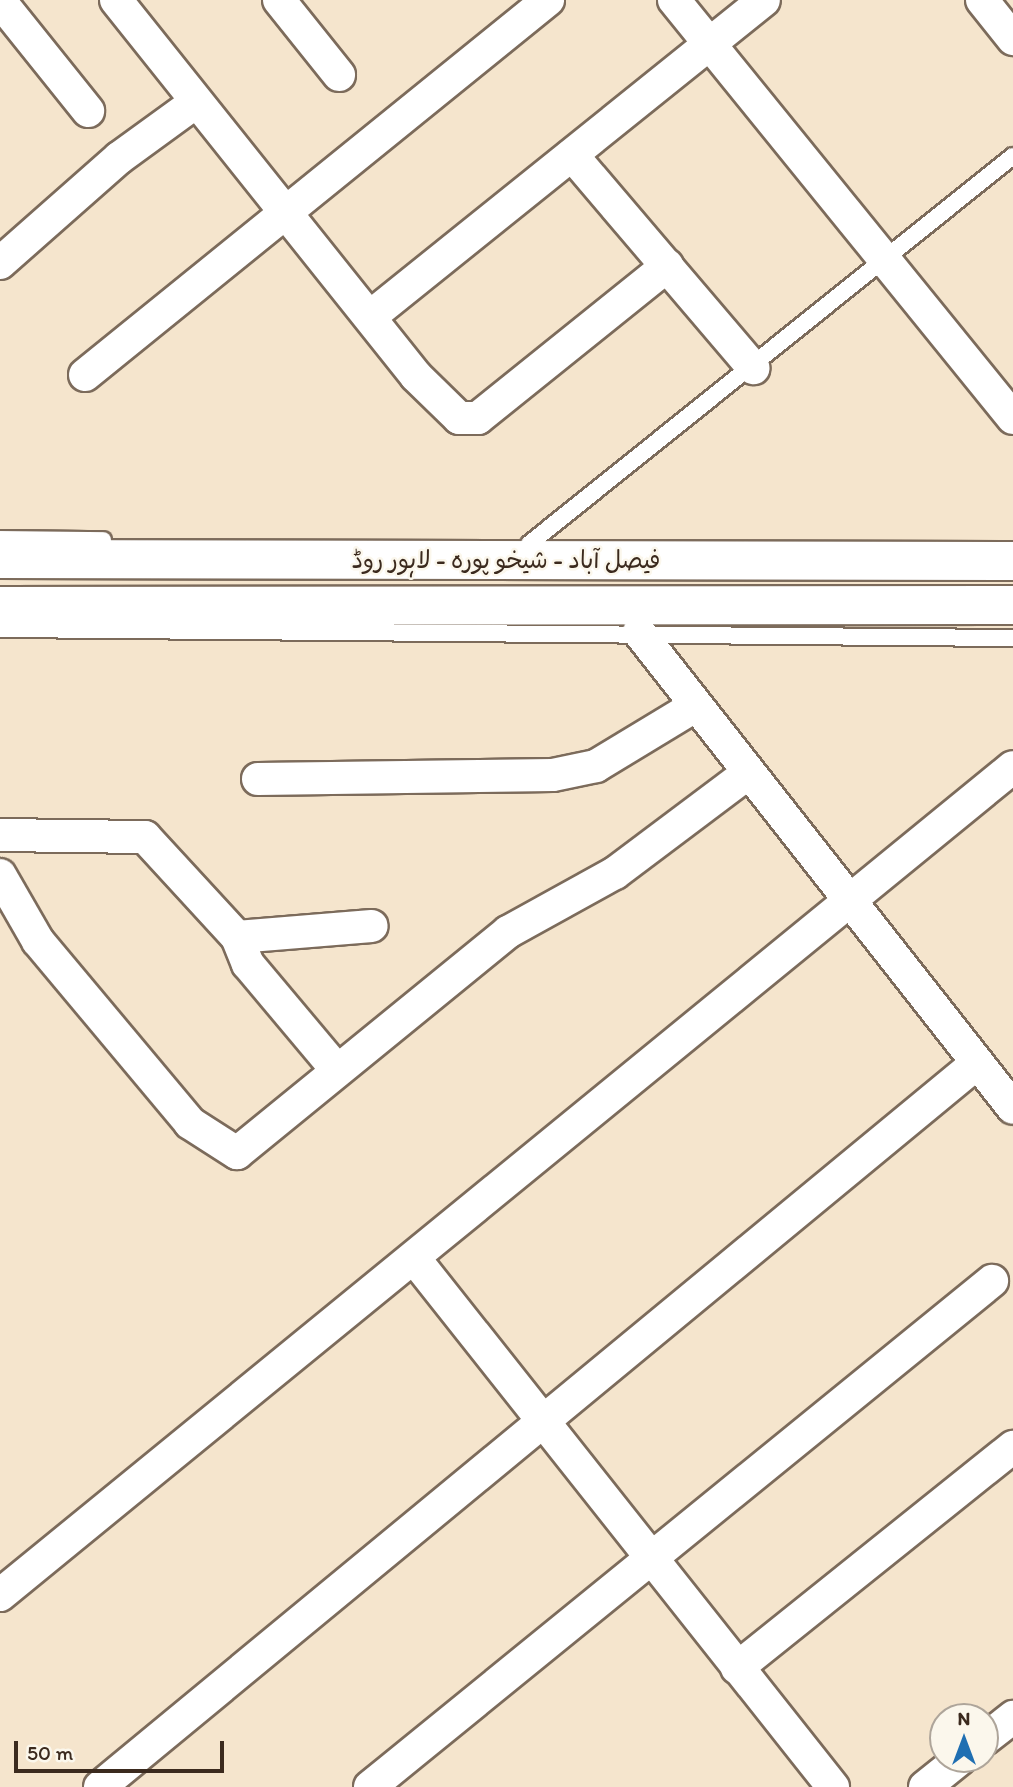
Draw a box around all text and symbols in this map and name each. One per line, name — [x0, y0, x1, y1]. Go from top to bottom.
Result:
street label: فیصل آباد - شیخو پورہ - لاہور روڈ — [352, 546, 660, 574]
north arrow — [929, 1703, 999, 1773]
text: N — [958, 1707, 970, 1730]
scale bar — [18, 1728, 228, 1772]
text: 50 m — [27, 1740, 73, 1765]

